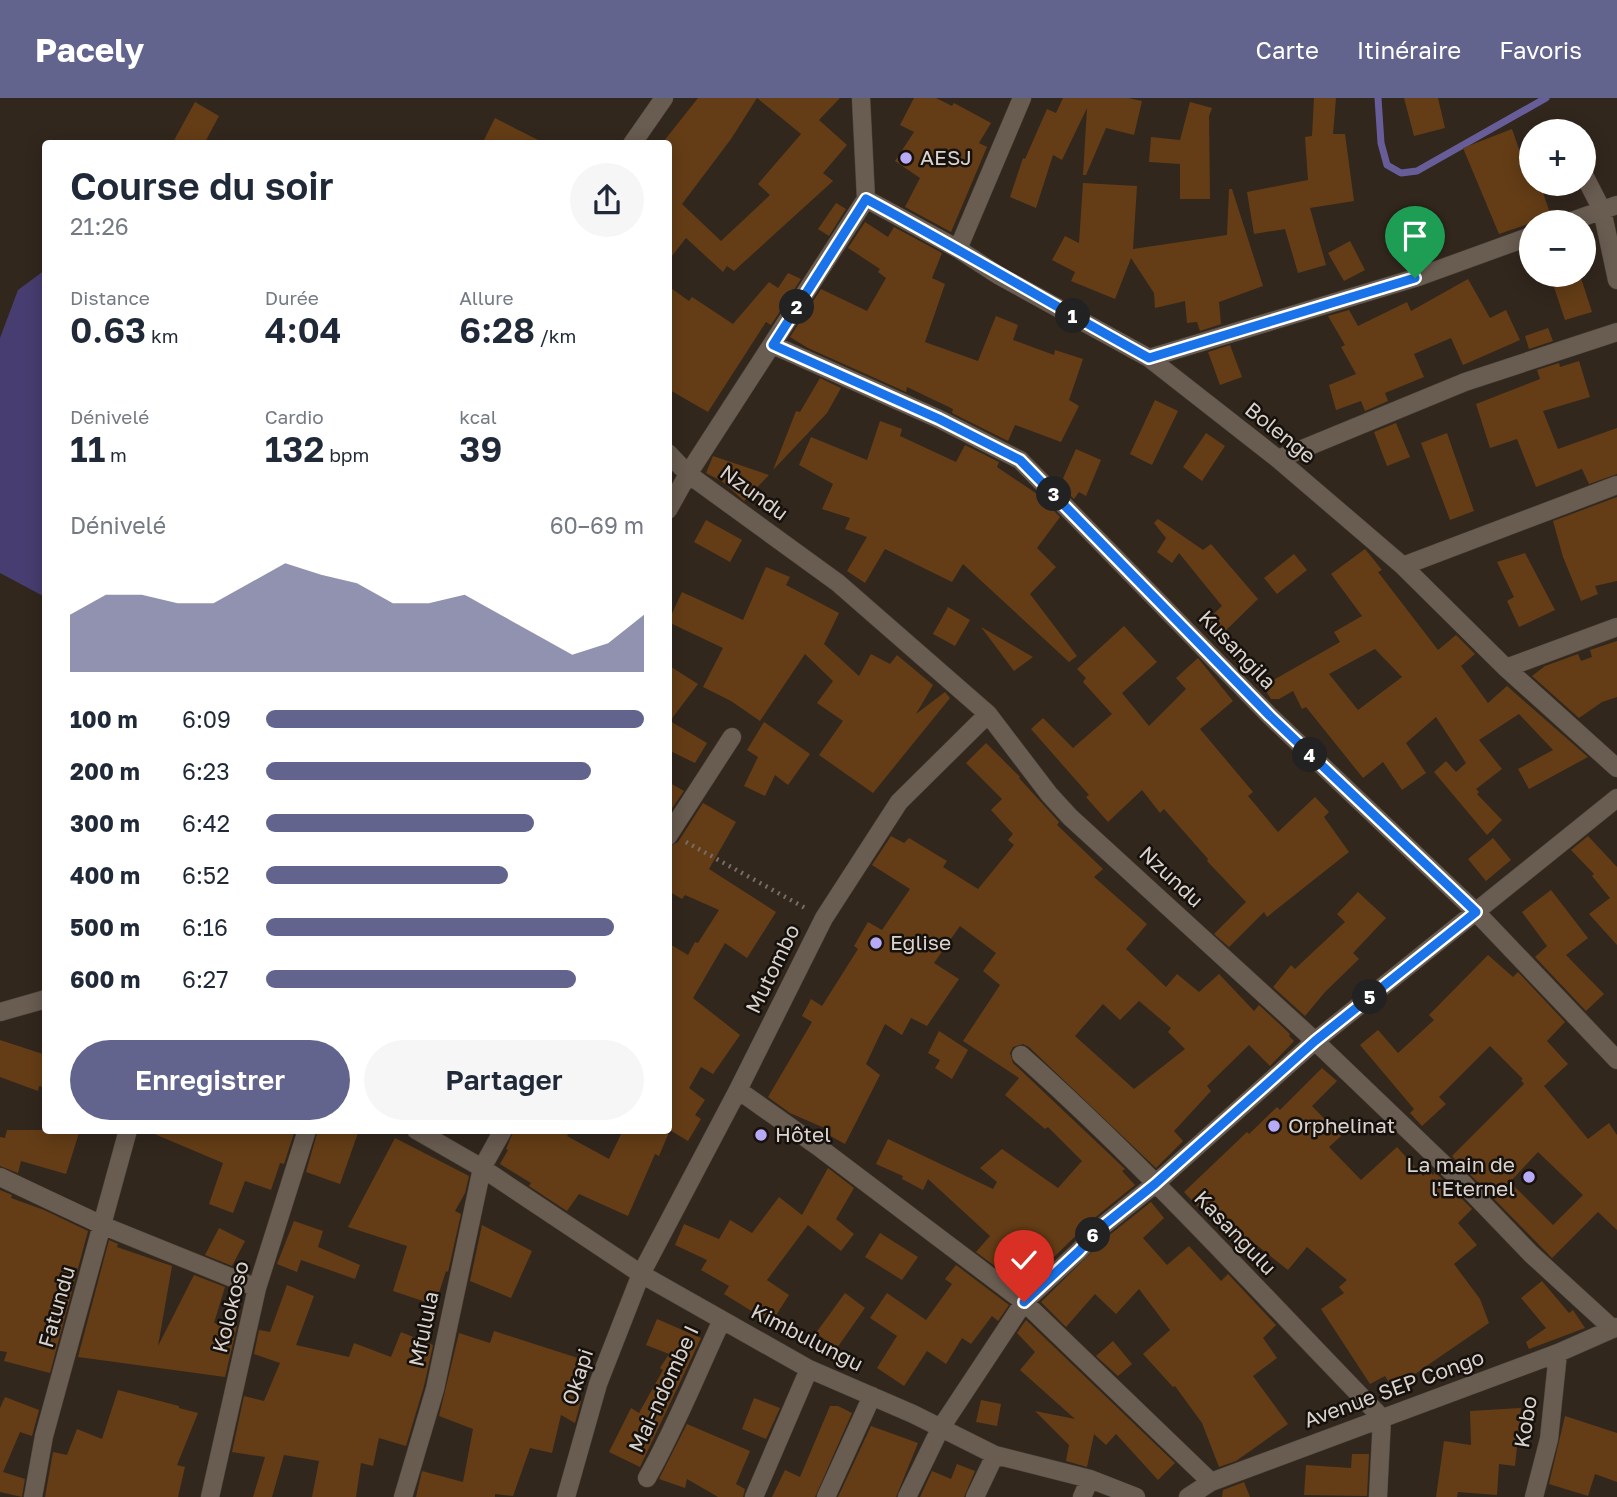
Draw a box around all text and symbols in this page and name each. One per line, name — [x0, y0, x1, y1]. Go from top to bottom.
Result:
text: Pacely — [35, 30, 144, 69]
text: Carte — [1256, 35, 1319, 64]
text: Itinéraire — [1357, 35, 1461, 64]
text: Favoris — [1499, 35, 1582, 64]
map controls — [1519, 119, 1596, 287]
button: + — [1519, 119, 1596, 196]
place label: AESJ — [920, 144, 972, 170]
marker: AESJ — [898, 150, 914, 166]
text: Course du soir — [70, 163, 333, 208]
button: share — [570, 163, 644, 237]
pin — [1385, 206, 1445, 278]
button: − — [1519, 210, 1596, 287]
text: 21:26 — [70, 212, 129, 240]
icon: arrive — [1396, 217, 1434, 255]
text: Distance — [70, 286, 150, 309]
text: Durée — [265, 286, 319, 309]
text: Allure — [459, 286, 514, 309]
pin: 2 — [780, 290, 814, 325]
text: 2 — [791, 295, 802, 318]
pin: 1 — [1056, 298, 1090, 333]
text: 1 — [1068, 304, 1077, 327]
text: 0.63 — [70, 309, 146, 351]
text: 4:04 — [265, 309, 342, 351]
text: 6:28 — [459, 309, 535, 351]
text: km — [146, 324, 179, 347]
text: /km — [535, 324, 576, 347]
street label: Bolenge — [1240, 396, 1321, 469]
text: Dénivelé — [70, 405, 149, 428]
text: Cardio — [265, 405, 324, 428]
text: kcal — [459, 405, 497, 428]
text: 11 — [70, 428, 105, 470]
text: 132 — [265, 428, 324, 470]
text: 39 — [459, 428, 502, 470]
text: m — [105, 443, 127, 466]
text: bpm — [324, 443, 369, 466]
street label: Nzundu — [715, 459, 794, 526]
pin: 3 — [1036, 476, 1072, 512]
text: 3 — [1048, 482, 1059, 505]
text: Dénivelé — [70, 511, 166, 539]
text: 60–69 m — [550, 511, 644, 539]
street label: Kusangila — [1194, 604, 1282, 694]
text: 100 m — [70, 705, 138, 733]
text: 6:09 — [182, 705, 231, 733]
pin: 4 — [1292, 738, 1328, 772]
text: 4 — [1304, 743, 1315, 766]
text: 200 m — [70, 757, 140, 785]
text: 6:23 — [182, 757, 230, 785]
text: 300 m — [70, 809, 140, 837]
text: 6:42 — [182, 809, 230, 837]
street label: Nzundu — [1134, 840, 1209, 912]
text: 400 m — [70, 861, 140, 889]
text: 6:52 — [182, 861, 230, 889]
text: 500 m — [70, 913, 140, 941]
text: 6:16 — [182, 913, 228, 941]
street label: Mutombo — [739, 920, 805, 1017]
place label: Eglise — [890, 929, 951, 955]
marker: Eglise — [868, 935, 884, 951]
text: 600 m — [70, 965, 140, 993]
text: 6:27 — [182, 965, 228, 993]
pin: 5 — [1352, 979, 1388, 1014]
text: 5 — [1364, 985, 1375, 1008]
button: Enregistrer — [70, 1040, 350, 1120]
button: Partager — [364, 1040, 644, 1120]
place label: Orphelinat — [1288, 1112, 1395, 1138]
marker: Orphelinat — [1266, 1118, 1282, 1134]
place label: Hôtel — [775, 1121, 831, 1147]
marker: Hôtel — [753, 1127, 769, 1143]
place label: La main de l'Eternel — [1406, 1151, 1515, 1201]
marker: La main de l'Eternel — [1521, 1169, 1537, 1185]
street label: Kasangulu — [1189, 1185, 1282, 1280]
pin: 6 — [1076, 1218, 1110, 1252]
text: 6 — [1086, 1223, 1099, 1246]
pin — [994, 1230, 1054, 1302]
icon: check — [1005, 1241, 1043, 1279]
street label: Kolokoso — [206, 1258, 254, 1355]
street label: Fatundu — [32, 1263, 80, 1350]
street label: Mfulula — [402, 1289, 444, 1369]
street label: Kimbulungu — [747, 1298, 868, 1376]
street label: Mai-ndombe I — [622, 1321, 704, 1456]
street label: Avenue SEP Congo — [1300, 1343, 1487, 1433]
street label: Okapi — [556, 1345, 598, 1408]
street label: Kobo — [1508, 1394, 1542, 1450]

